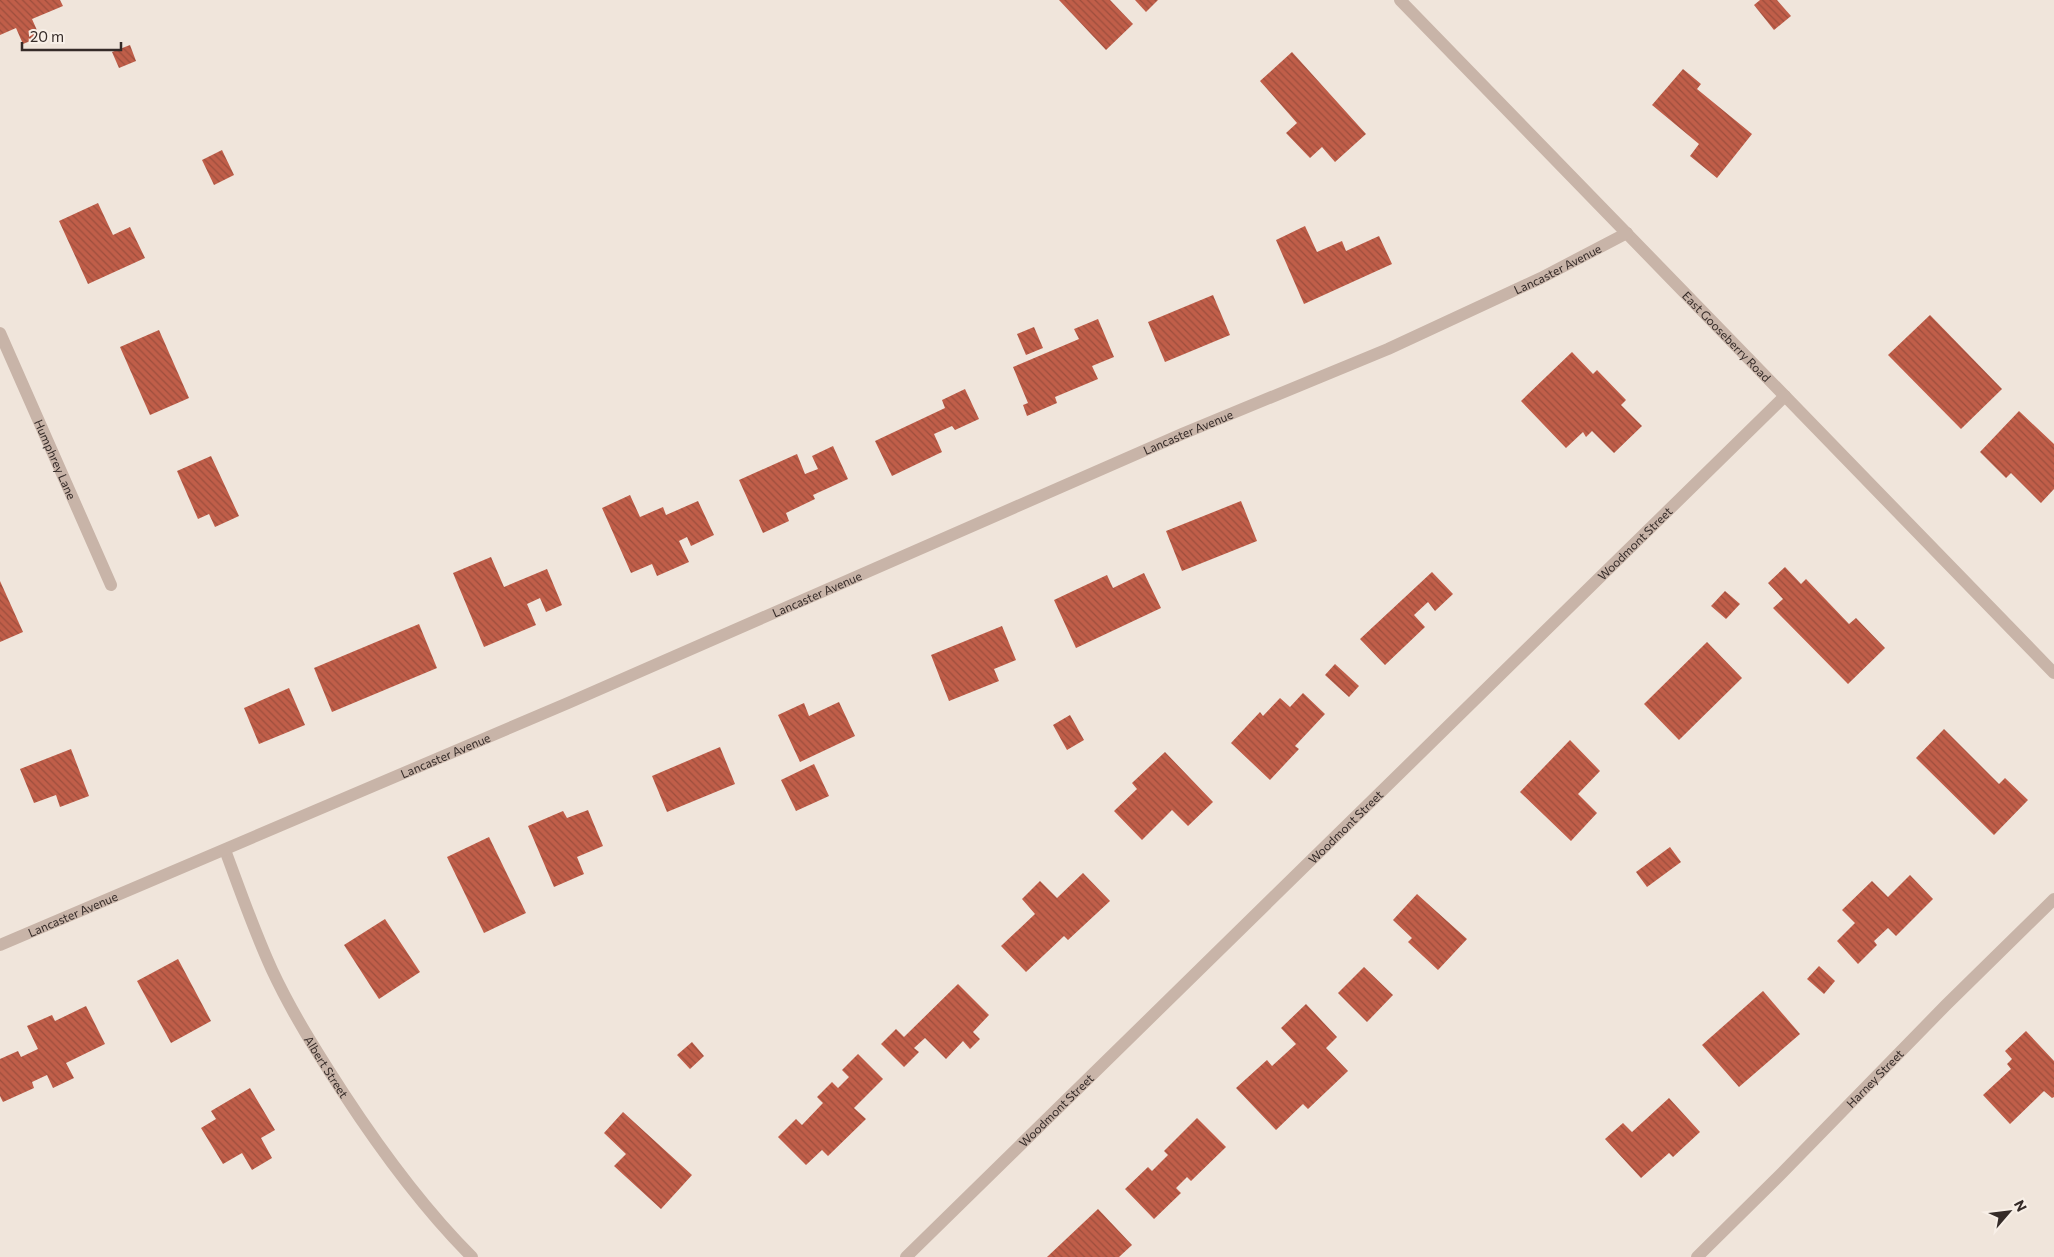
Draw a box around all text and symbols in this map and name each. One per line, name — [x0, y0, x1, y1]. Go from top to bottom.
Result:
scale bar — [22, 20, 121, 52]
text: 20 m — [30, 27, 64, 45]
street label: Lancaster Avenue — [1511, 241, 1603, 297]
street label: East Gooseberry Road — [1680, 288, 1774, 384]
street label: Lancaster Avenue — [1141, 407, 1235, 457]
street label: Humphrey Lane — [32, 417, 79, 501]
street label: Woodmont Street — [1595, 504, 1675, 583]
street label: Lancaster Avenue — [770, 568, 864, 620]
street label: Lancaster Avenue — [398, 730, 492, 781]
street label: Woodmont Street — [1305, 787, 1385, 866]
street label: Lancaster Avenue — [26, 889, 120, 939]
street label: Albert Street — [302, 1033, 352, 1100]
street label: Harney Street — [1843, 1046, 1906, 1110]
street label: Woodmont Street — [1016, 1071, 1096, 1149]
north arrow — [1984, 1187, 2034, 1237]
text: N — [2011, 1197, 2031, 1214]

